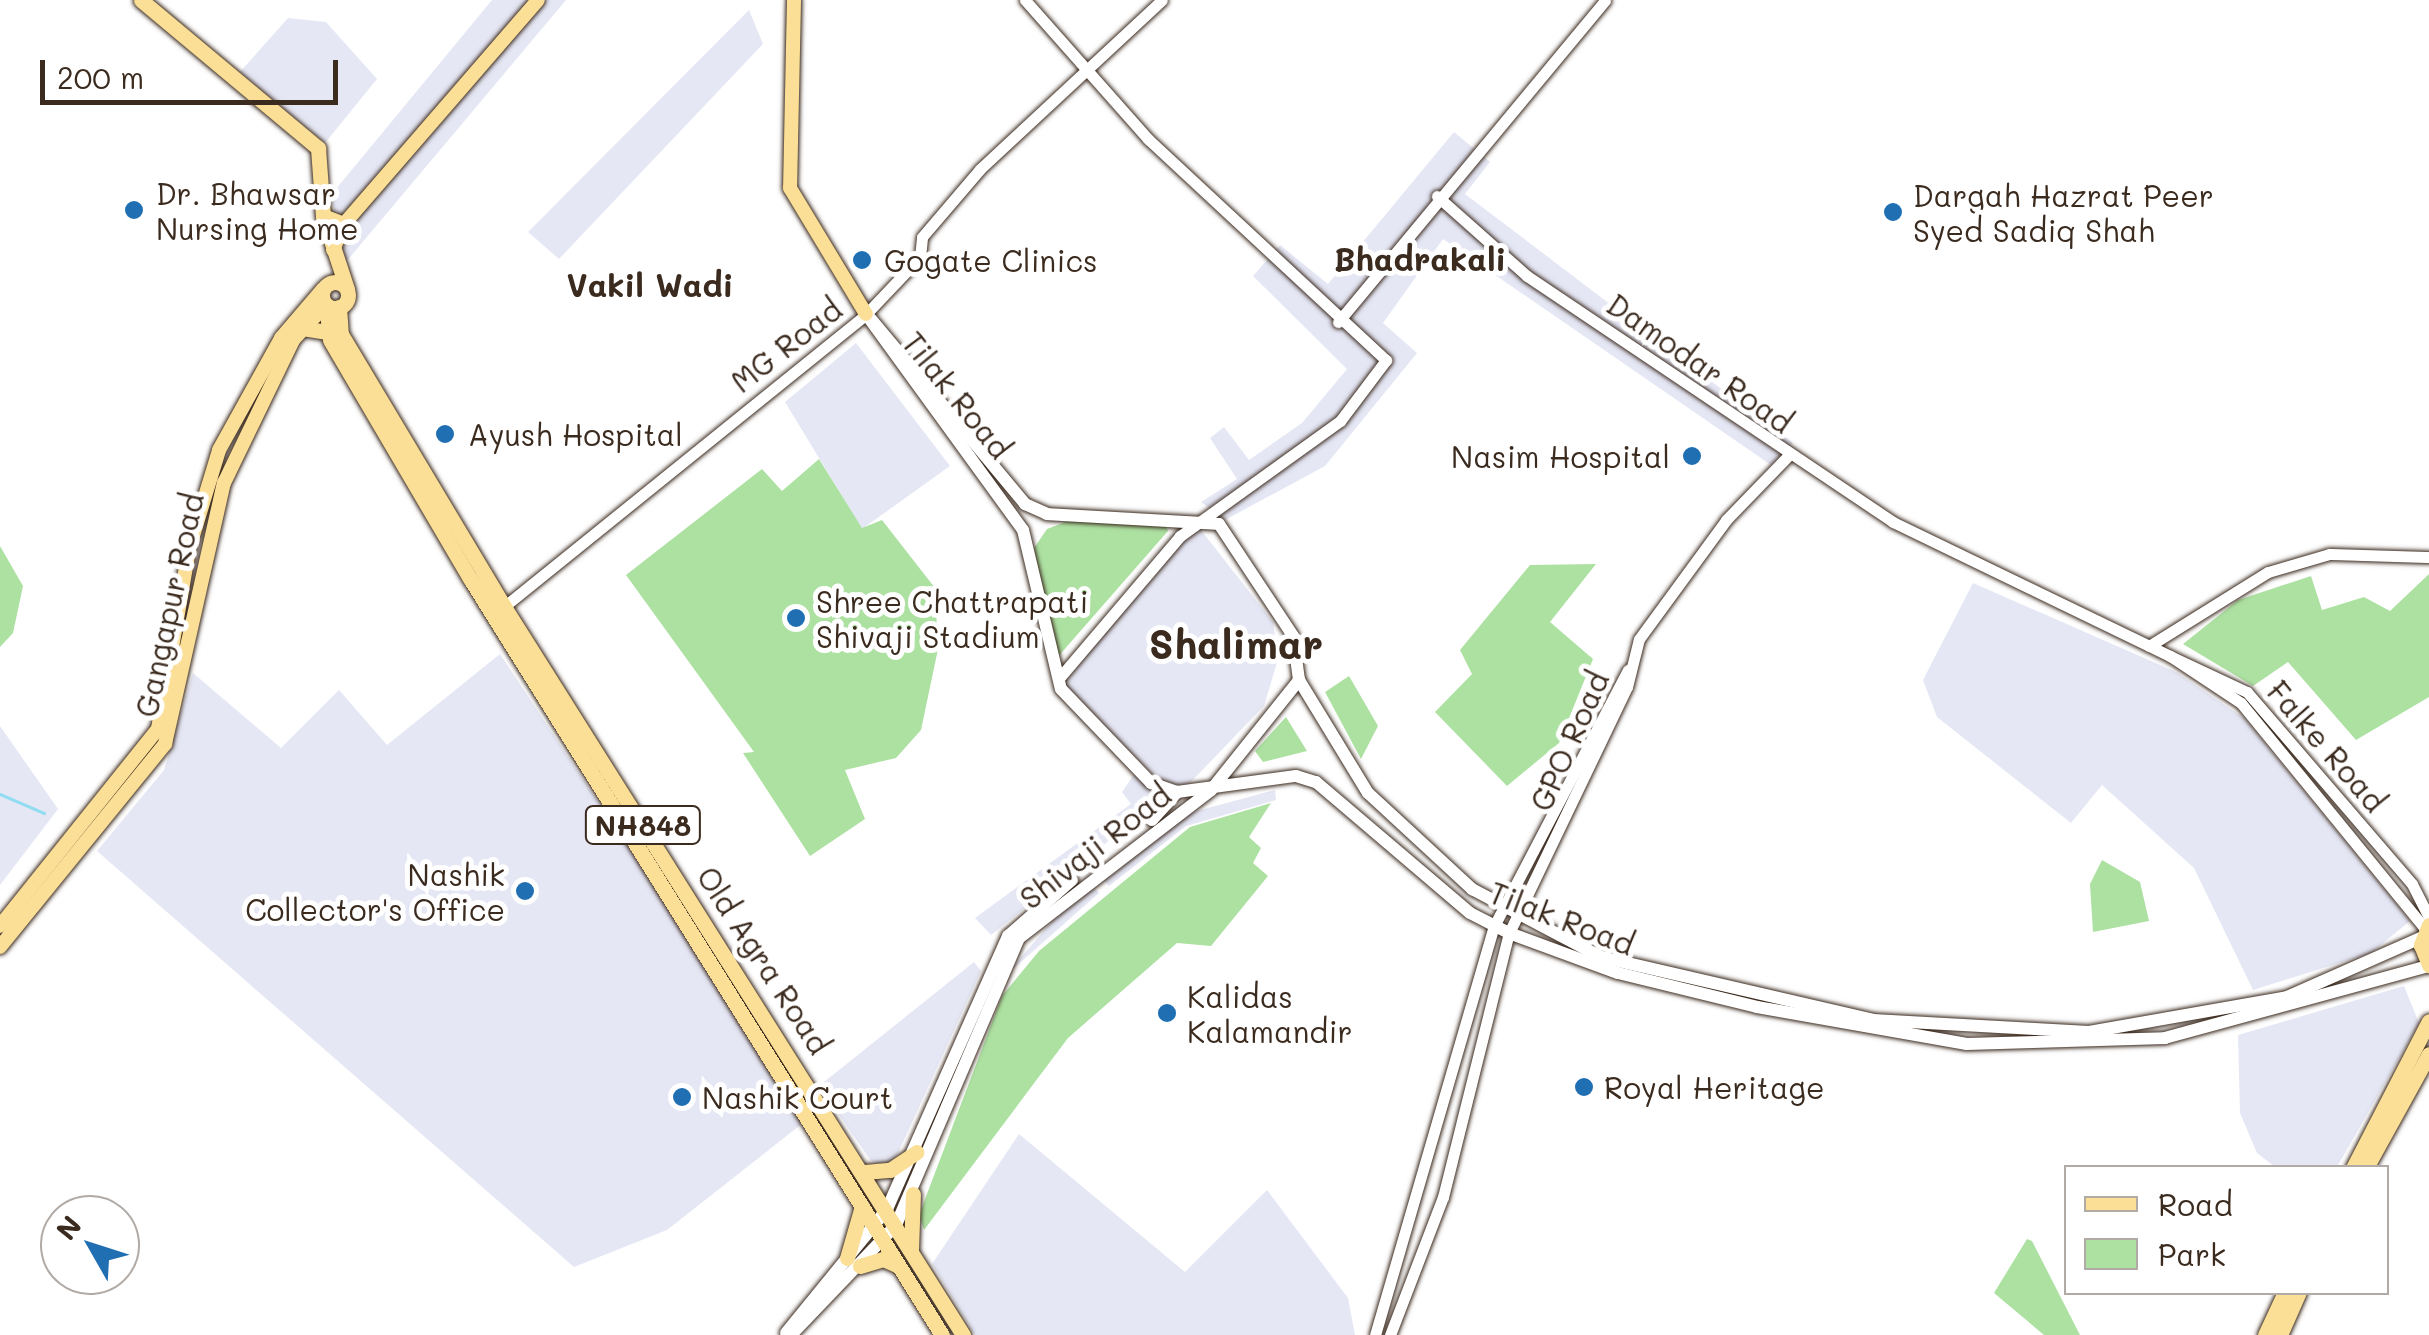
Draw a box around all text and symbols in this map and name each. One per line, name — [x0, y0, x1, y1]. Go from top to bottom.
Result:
scale bar — [45, 40, 342, 102]
text: 200 m — [57, 57, 144, 97]
place label: Dr. Bhawsar Nursing Home — [156, 175, 359, 246]
place label: Dargah Hazrat Peer Syed Sadiq Shah — [1913, 177, 2214, 248]
marker: Dr. Bhawsar Nursing Home — [121, 197, 147, 223]
marker: Dargah Hazrat Peer Syed Sadiq Shah — [1882, 201, 1904, 223]
district label: Bhadrakali — [1334, 239, 1506, 277]
place label: Gogate Clinics — [884, 242, 1098, 278]
marker: Gogate Clinics — [849, 247, 875, 273]
district label: Vakil Wadi — [566, 265, 734, 303]
street label: Damodar Road — [1600, 286, 1800, 440]
street label: MG Road — [724, 291, 848, 399]
street label: Tilak Road — [895, 324, 1019, 466]
place label: Ayush Hospital — [468, 416, 683, 452]
marker: Ayush Hospital — [432, 421, 458, 447]
place label: Nasim Hospital — [1451, 438, 1670, 474]
marker: Nasim Hospital — [1679, 443, 1705, 469]
street label: Gangapur Road — [128, 490, 210, 720]
place label: Shree Chattrapati Shivaji Stadium — [816, 583, 1088, 654]
marker: Shree Chattrapati Shivaji Stadium — [785, 607, 807, 629]
district label: Shalimar — [1149, 619, 1323, 667]
street label: GPO Road — [1522, 666, 1616, 816]
street label: Falke Road — [2260, 673, 2394, 819]
street label: Shivaji Road — [1013, 776, 1177, 916]
road number: NH848 — [583, 802, 703, 848]
place label: Nashik Collector's Office — [245, 856, 505, 926]
street label: Old Agra Road — [690, 860, 838, 1060]
street label: Tilak Road — [1484, 874, 1640, 962]
marker: Nashik Collector's Office — [514, 880, 536, 902]
place label: Kalidas Kalamandir — [1187, 978, 1353, 1048]
marker: Kalidas Kalamandir — [1156, 1002, 1178, 1024]
place label: Royal Heritage — [1604, 1069, 1825, 1105]
marker: Royal Heritage — [1573, 1076, 1595, 1098]
place label: Nashik Court — [702, 1079, 893, 1115]
marker: Nashik Court — [671, 1086, 693, 1108]
legend — [2064, 1165, 2389, 1295]
text: Road — [2158, 1184, 2233, 1224]
north arrow — [40, 1195, 140, 1295]
text: N — [48, 1208, 89, 1247]
text: Park — [2158, 1234, 2226, 1274]

